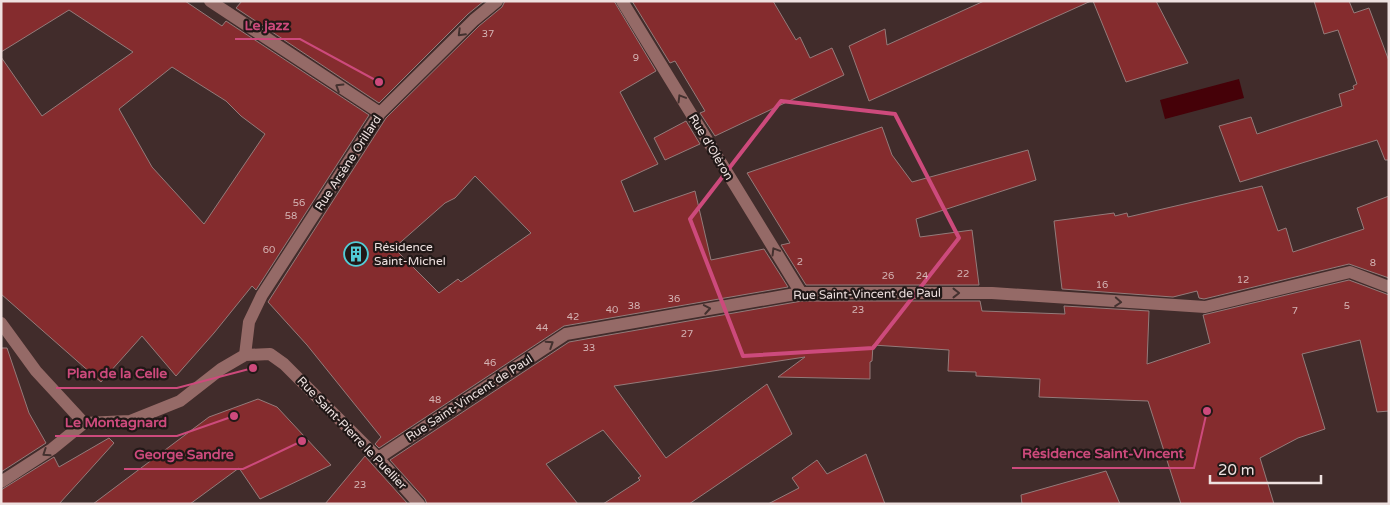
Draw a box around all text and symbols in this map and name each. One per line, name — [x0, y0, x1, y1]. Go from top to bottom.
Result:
callout: Le jazz — [235, 10, 300, 39]
text: Le jazz — [245, 17, 290, 34]
one-way arrow — [457, 27, 466, 36]
house number: 37 — [482, 28, 494, 40]
house number: 9 — [633, 52, 639, 64]
one-way arrow — [335, 84, 344, 94]
one-way arrow — [678, 94, 688, 103]
street label: Rue d'Oléron — [686, 111, 736, 183]
street label: Rue Arsène Orillard — [312, 113, 384, 213]
house number: 56 — [293, 197, 305, 209]
house number: 58 — [285, 210, 297, 222]
place label: Résidence Saint-Michel — [374, 240, 446, 268]
building icon: Résidence Saint-Michel — [343, 241, 369, 267]
house number: 60 — [263, 244, 275, 256]
one-way arrow — [772, 248, 782, 257]
house number: 2 — [797, 256, 803, 268]
house number: 8 — [1370, 257, 1376, 269]
house number: 22 — [957, 268, 969, 280]
house number: 26 — [882, 270, 894, 282]
house number: 24 — [916, 270, 928, 282]
house number: 12 — [1237, 274, 1249, 286]
house number: 16 — [1096, 279, 1108, 291]
street label: Rue Saint-Vincent de Paul — [793, 286, 941, 302]
one-way arrow — [952, 288, 960, 298]
house number: 36 — [668, 293, 680, 305]
one-way arrow — [1114, 296, 1122, 307]
house number: 38 — [628, 300, 640, 312]
house number: 5 — [1344, 300, 1350, 312]
house number: 40 — [606, 304, 618, 316]
house number: 23 — [852, 304, 864, 316]
one-way arrow — [703, 305, 712, 315]
house number: 7 — [1292, 305, 1298, 317]
house number: 42 — [567, 311, 579, 323]
house number: 44 — [536, 322, 548, 334]
house number: 27 — [681, 328, 693, 340]
one-way arrow — [544, 341, 554, 350]
house number: 33 — [583, 342, 595, 354]
street label: Rue Saint-Vincent de Paul — [403, 352, 535, 444]
house number: 46 — [484, 357, 496, 369]
callout: Plan de la Celle — [56, 359, 177, 388]
text: Plan de la Celle — [67, 365, 167, 382]
street label: Rue Saint-Pierre le Puellier — [294, 374, 410, 493]
house number: 48 — [429, 394, 441, 406]
callout: Le Montagnard — [55, 407, 177, 436]
text: Le Montagnard — [65, 414, 167, 431]
callout: Résidence Saint-Vincent — [1012, 439, 1194, 468]
callout: George Sandre — [124, 440, 243, 469]
text: Résidence Saint-Vincent — [1022, 445, 1185, 462]
text: George Sandre — [134, 446, 234, 463]
one-way arrow — [42, 447, 51, 456]
scale bar — [1210, 452, 1321, 484]
text: 20 m — [1218, 461, 1255, 479]
house number: 23 — [354, 479, 366, 491]

